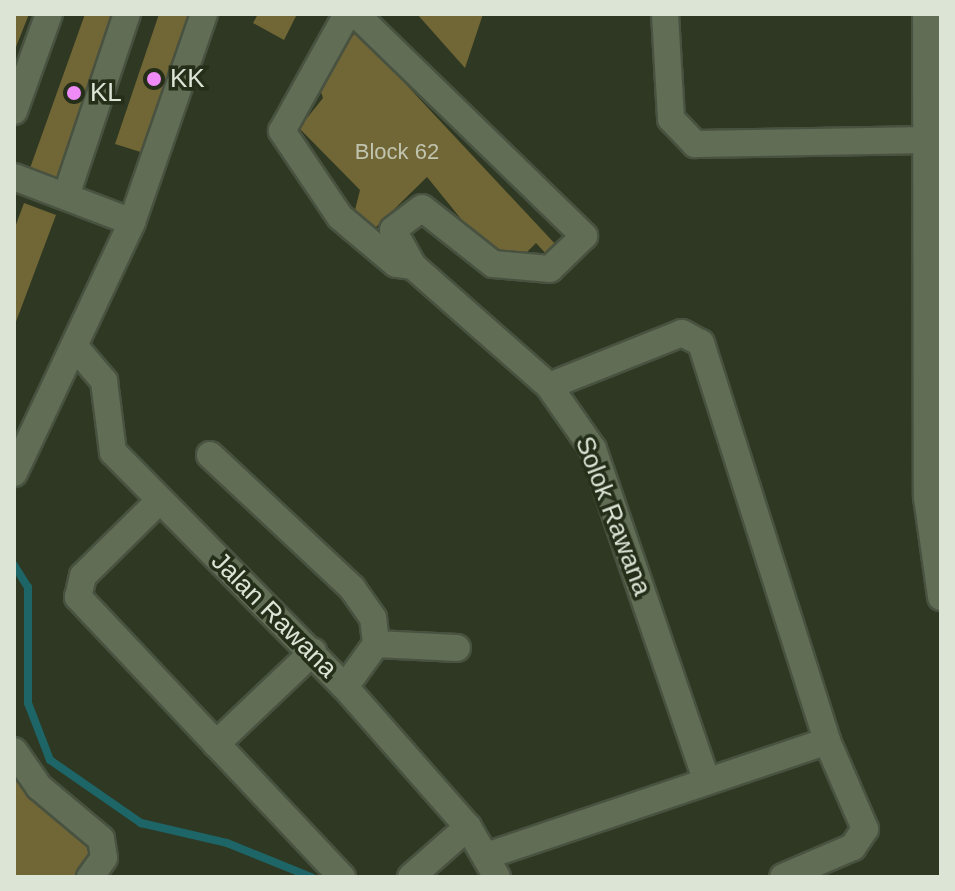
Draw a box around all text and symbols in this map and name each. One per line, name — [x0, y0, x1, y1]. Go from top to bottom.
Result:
place label: KK — [170, 63, 205, 95]
marker: KK — [145, 70, 163, 88]
place label: KL — [90, 77, 122, 109]
marker: KL — [65, 84, 83, 102]
house number: Block 62 — [355, 139, 439, 165]
street label: Solok Rawana — [568, 432, 658, 600]
street label: Jalan Rawana — [205, 546, 343, 684]

